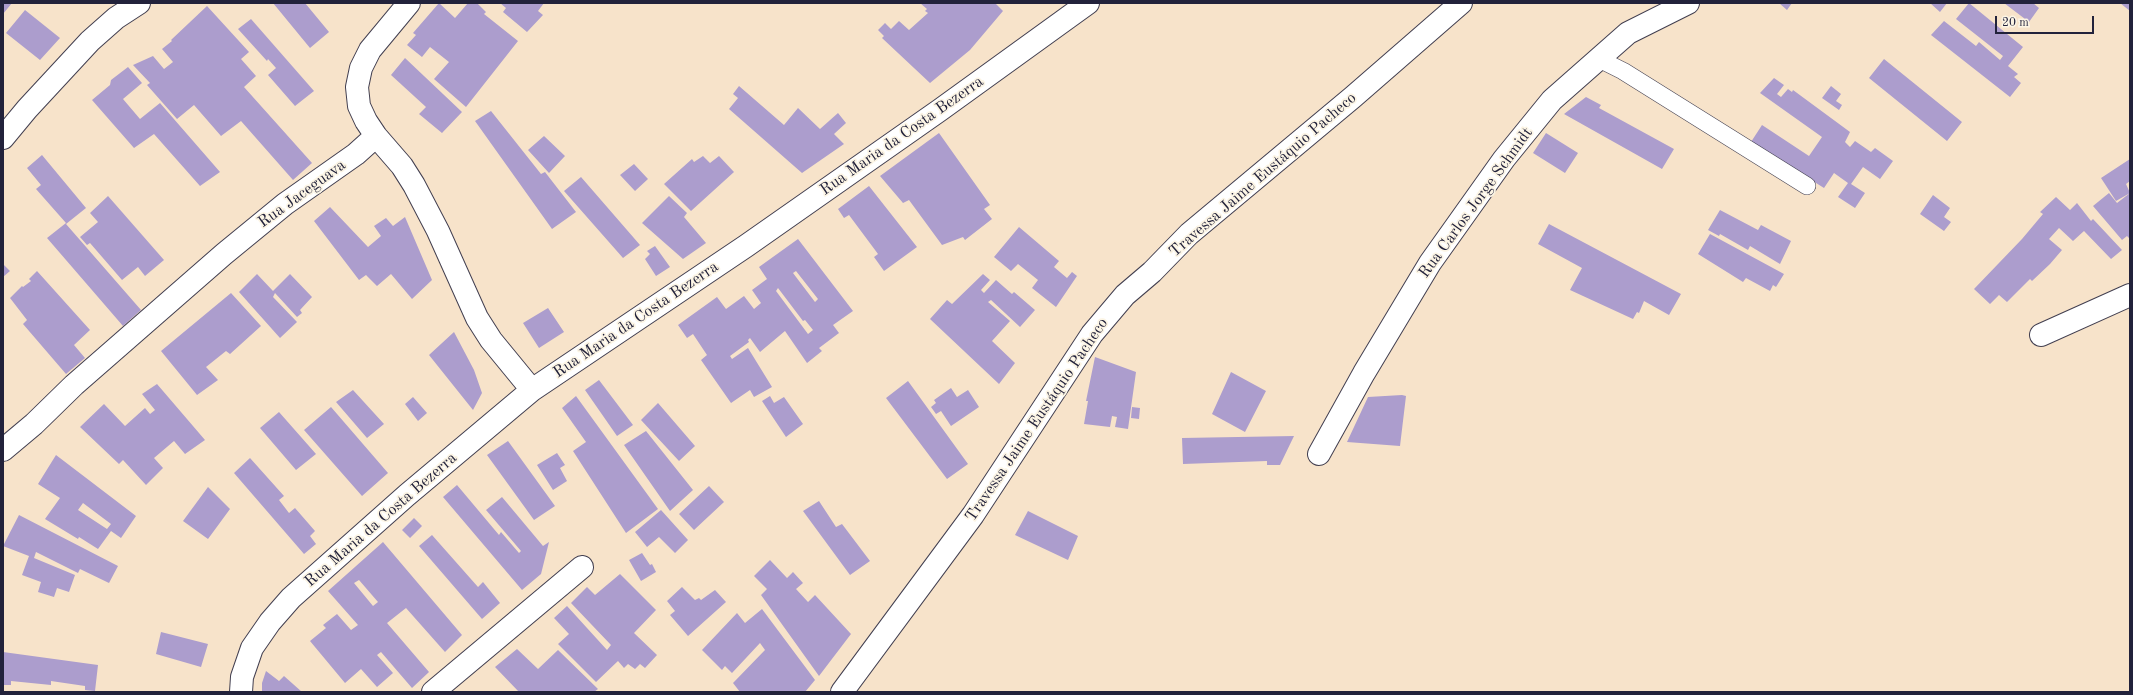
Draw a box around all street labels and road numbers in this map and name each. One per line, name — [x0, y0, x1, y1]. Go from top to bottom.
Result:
street label: Rua Maria da Costa Bezerra — [817, 72, 987, 200]
street label: Travessa Jaime Eustáquio Pacheco — [1166, 89, 1360, 261]
street label: Rua Carlos Jorge Schmidt — [1415, 124, 1537, 282]
street label: Rua Jaceguava — [254, 156, 350, 232]
street label: Rua Maria da Costa Bezerra — [550, 257, 722, 383]
street label: Travessa Jaime Eustáquio Pacheco — [962, 315, 1112, 525]
street label: Rua Maria da Costa Bezerra — [301, 449, 461, 591]

